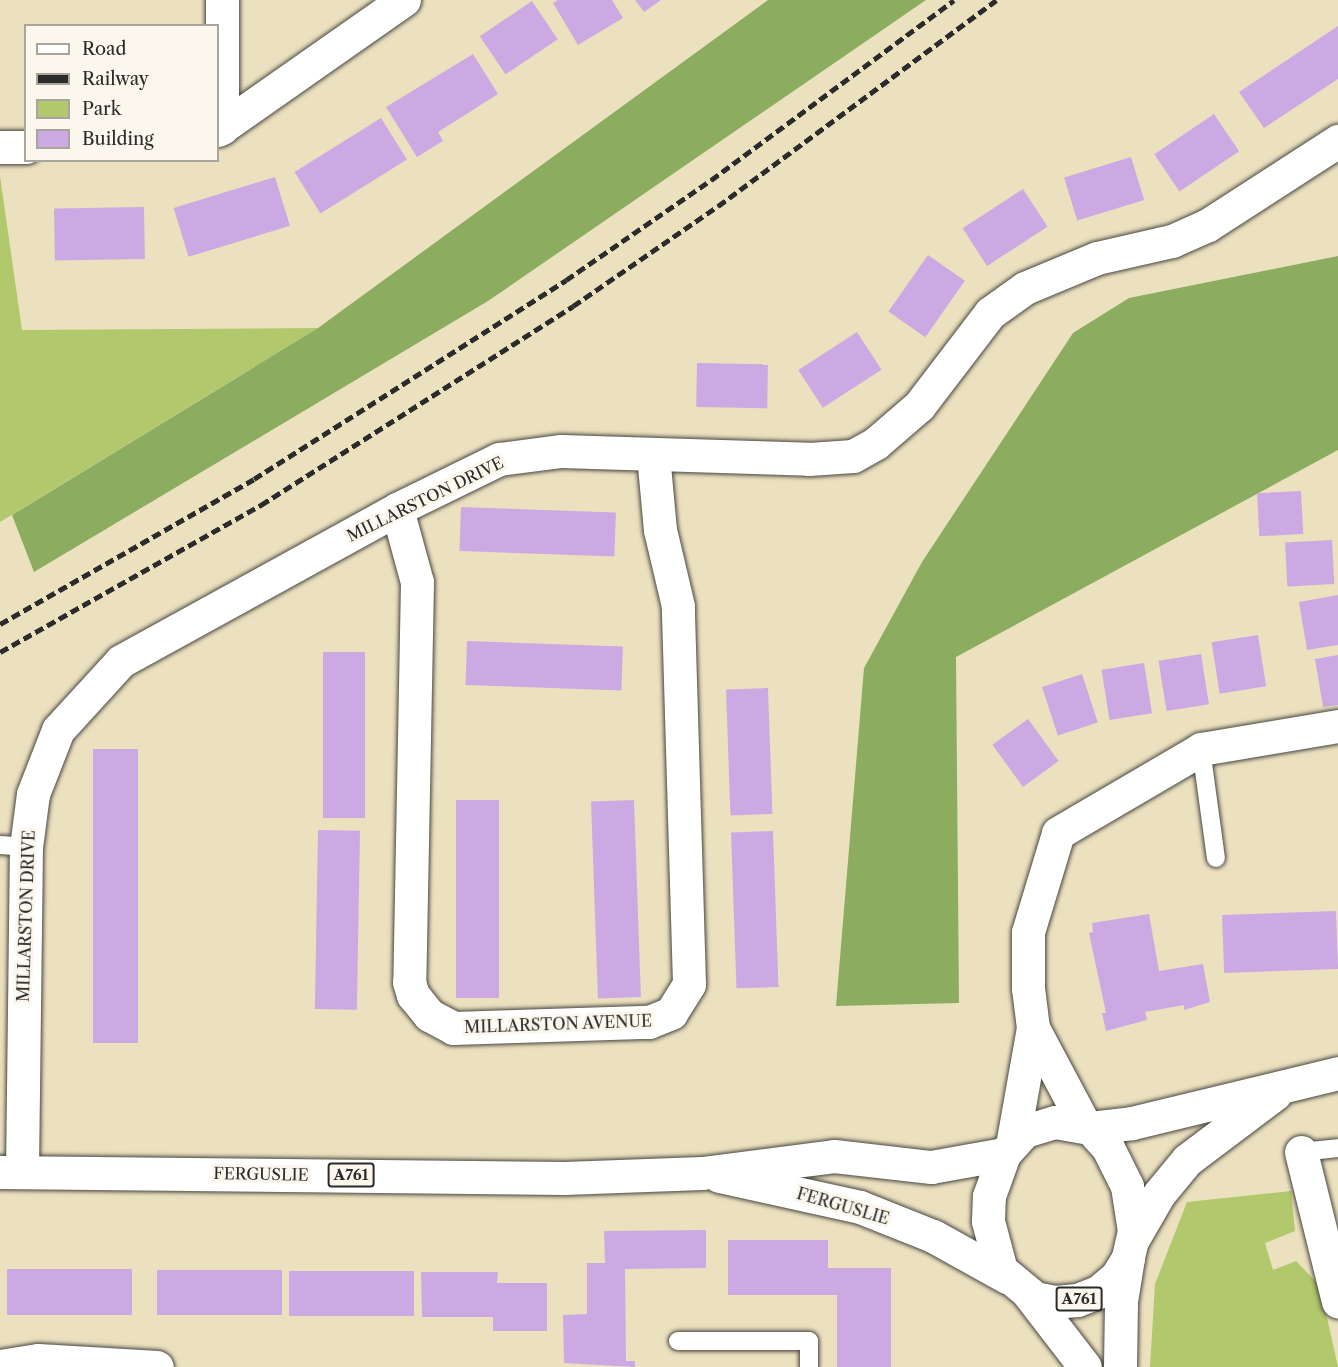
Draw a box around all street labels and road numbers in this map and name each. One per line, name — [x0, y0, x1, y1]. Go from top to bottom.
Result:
street label: MILLARSTON DRIVE — [344, 453, 506, 545]
street label: MILLARSTON DRIVE — [13, 830, 39, 1002]
street label: MILLARSTON AVENUE — [463, 1011, 653, 1037]
road number: A761 — [327, 1163, 375, 1187]
street label: FERGUSLIE — [213, 1164, 309, 1184]
street label: FERGUSLIE — [795, 1184, 891, 1228]
road number: A761 — [1055, 1287, 1103, 1311]

